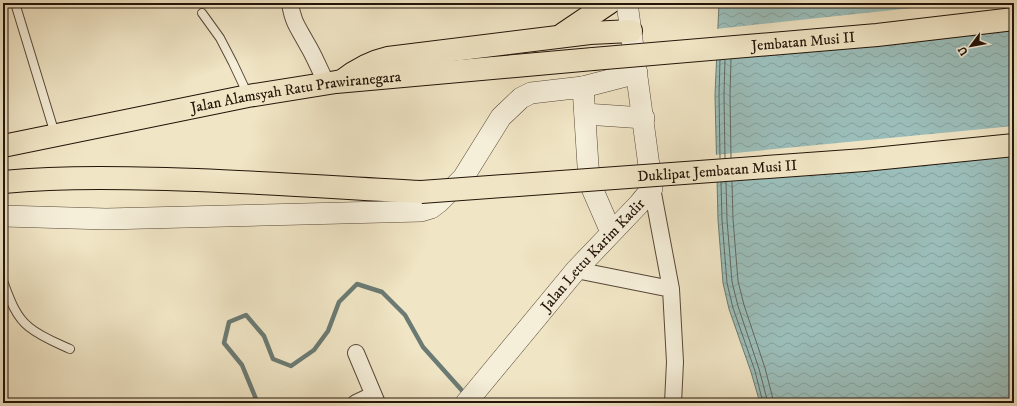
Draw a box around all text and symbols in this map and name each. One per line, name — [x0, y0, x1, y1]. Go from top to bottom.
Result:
north arrow — [951, 26, 991, 66]
street label: Jembatan Musi II — [749, 28, 856, 56]
text: U — [955, 43, 972, 58]
street label: Jalan Alamsyah Ratu Prawiranegara — [187, 67, 402, 118]
street label: Duklipat Jembatan Musi II — [637, 156, 798, 186]
street label: Jalan Lettu Karim Kadir — [536, 195, 650, 317]

